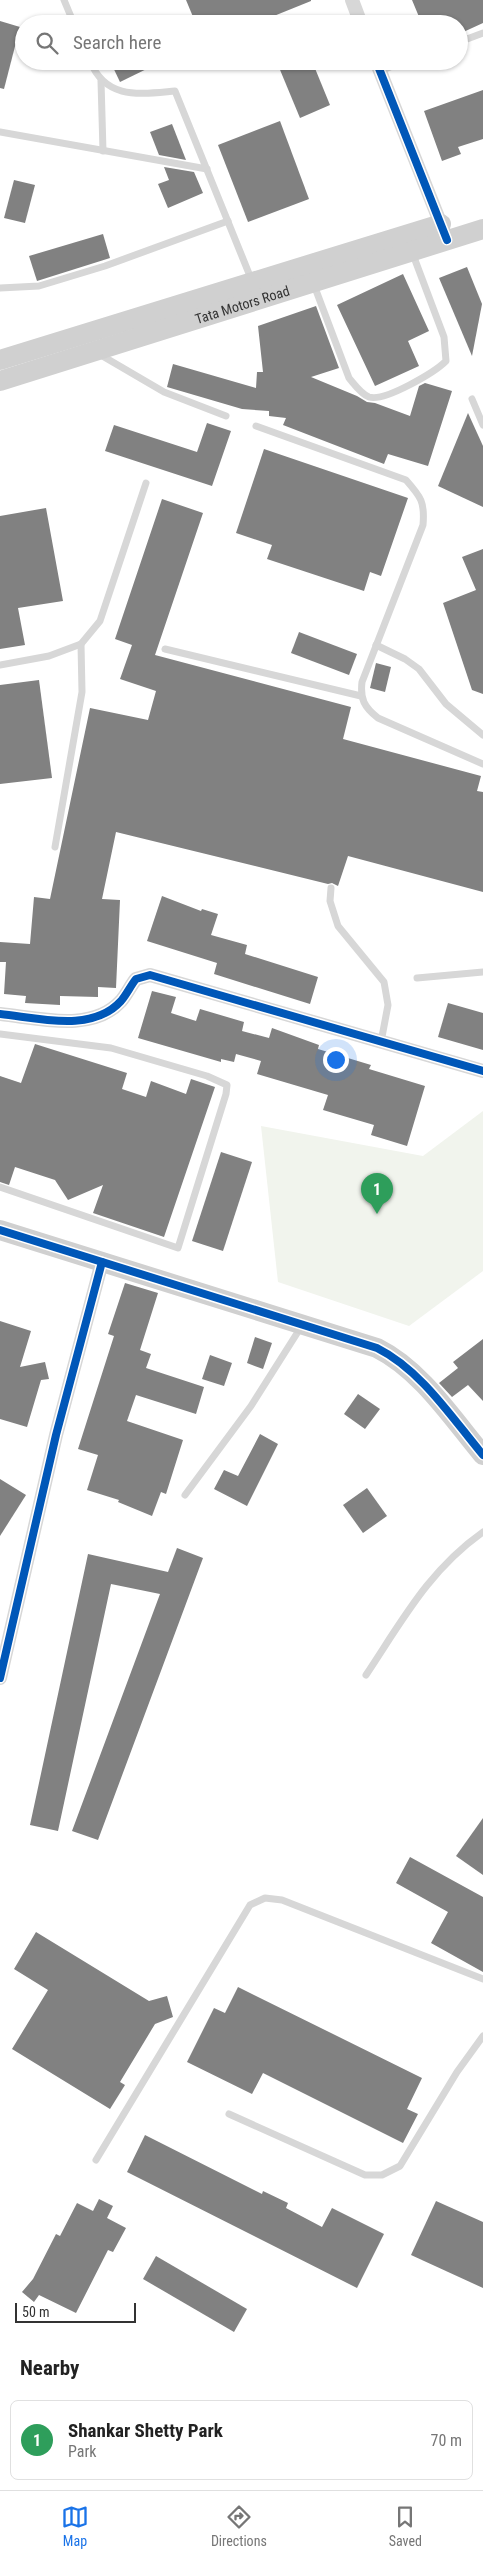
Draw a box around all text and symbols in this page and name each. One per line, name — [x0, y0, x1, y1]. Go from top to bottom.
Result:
search box — [15, 15, 468, 70]
icon: search — [33, 29, 61, 57]
text: Search here — [73, 31, 161, 54]
street label: Tata Motors Road — [193, 282, 291, 327]
your location — [323, 1047, 349, 1073]
pin: 1 — [361, 1173, 393, 1214]
scale bar — [15, 2300, 136, 2323]
text: 50 m — [22, 2304, 50, 2320]
text: Nearby — [20, 2356, 79, 2380]
text: Shankar Shetty Park — [68, 2419, 223, 2442]
text: 1 — [33, 2431, 41, 2450]
text: 70 m — [430, 2431, 462, 2450]
text: Park — [68, 2442, 97, 2461]
tab: Map — [61, 2503, 89, 2549]
tab: Directions — [211, 2503, 267, 2549]
tab: Saved — [389, 2503, 422, 2549]

